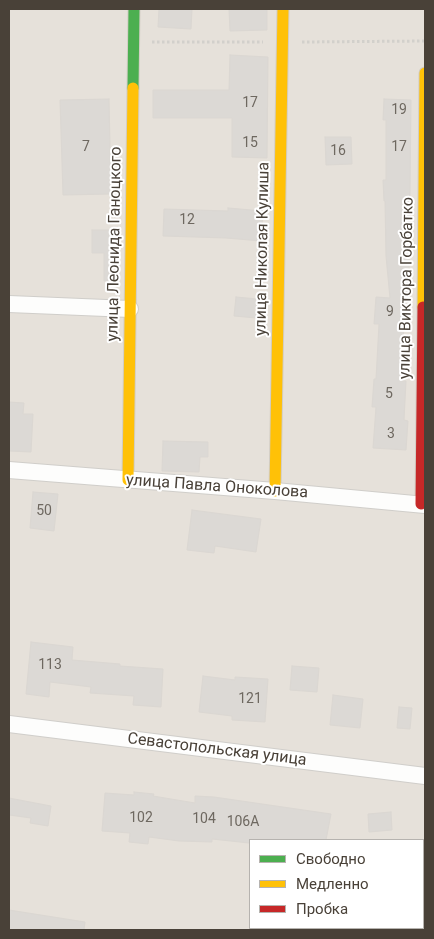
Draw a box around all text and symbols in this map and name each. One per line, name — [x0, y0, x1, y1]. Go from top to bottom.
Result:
house number: 17 — [242, 95, 258, 111]
house number: 19 — [391, 102, 407, 118]
house number: 15 — [242, 135, 258, 151]
house number: 7 — [82, 139, 90, 155]
house number: 17 — [391, 139, 407, 155]
house number: 16 — [330, 143, 346, 159]
street label: улица Леонида Ганоцкого — [104, 146, 126, 342]
street label: улица Николая Кулиша — [252, 162, 274, 336]
street label: улица Виктора Горбатко — [396, 197, 418, 379]
house number: 12 — [179, 212, 195, 228]
house number: 9 — [386, 304, 394, 320]
house number: 5 — [385, 386, 393, 402]
house number: 3 — [387, 426, 395, 442]
street label: улица Павла Оноколова — [125, 471, 309, 503]
house number: 50 — [36, 503, 52, 519]
house number: 113 — [38, 657, 62, 673]
house number: 121 — [238, 691, 262, 707]
street label: Севастопольская улица — [126, 729, 308, 771]
house number: 102 — [129, 810, 153, 826]
house number: 104 — [192, 811, 216, 827]
house number: 106А — [227, 814, 259, 830]
legend — [249, 839, 424, 929]
text: Свободно — [296, 850, 365, 868]
text: Медленно — [296, 875, 369, 893]
text: Пробка — [296, 900, 348, 918]

